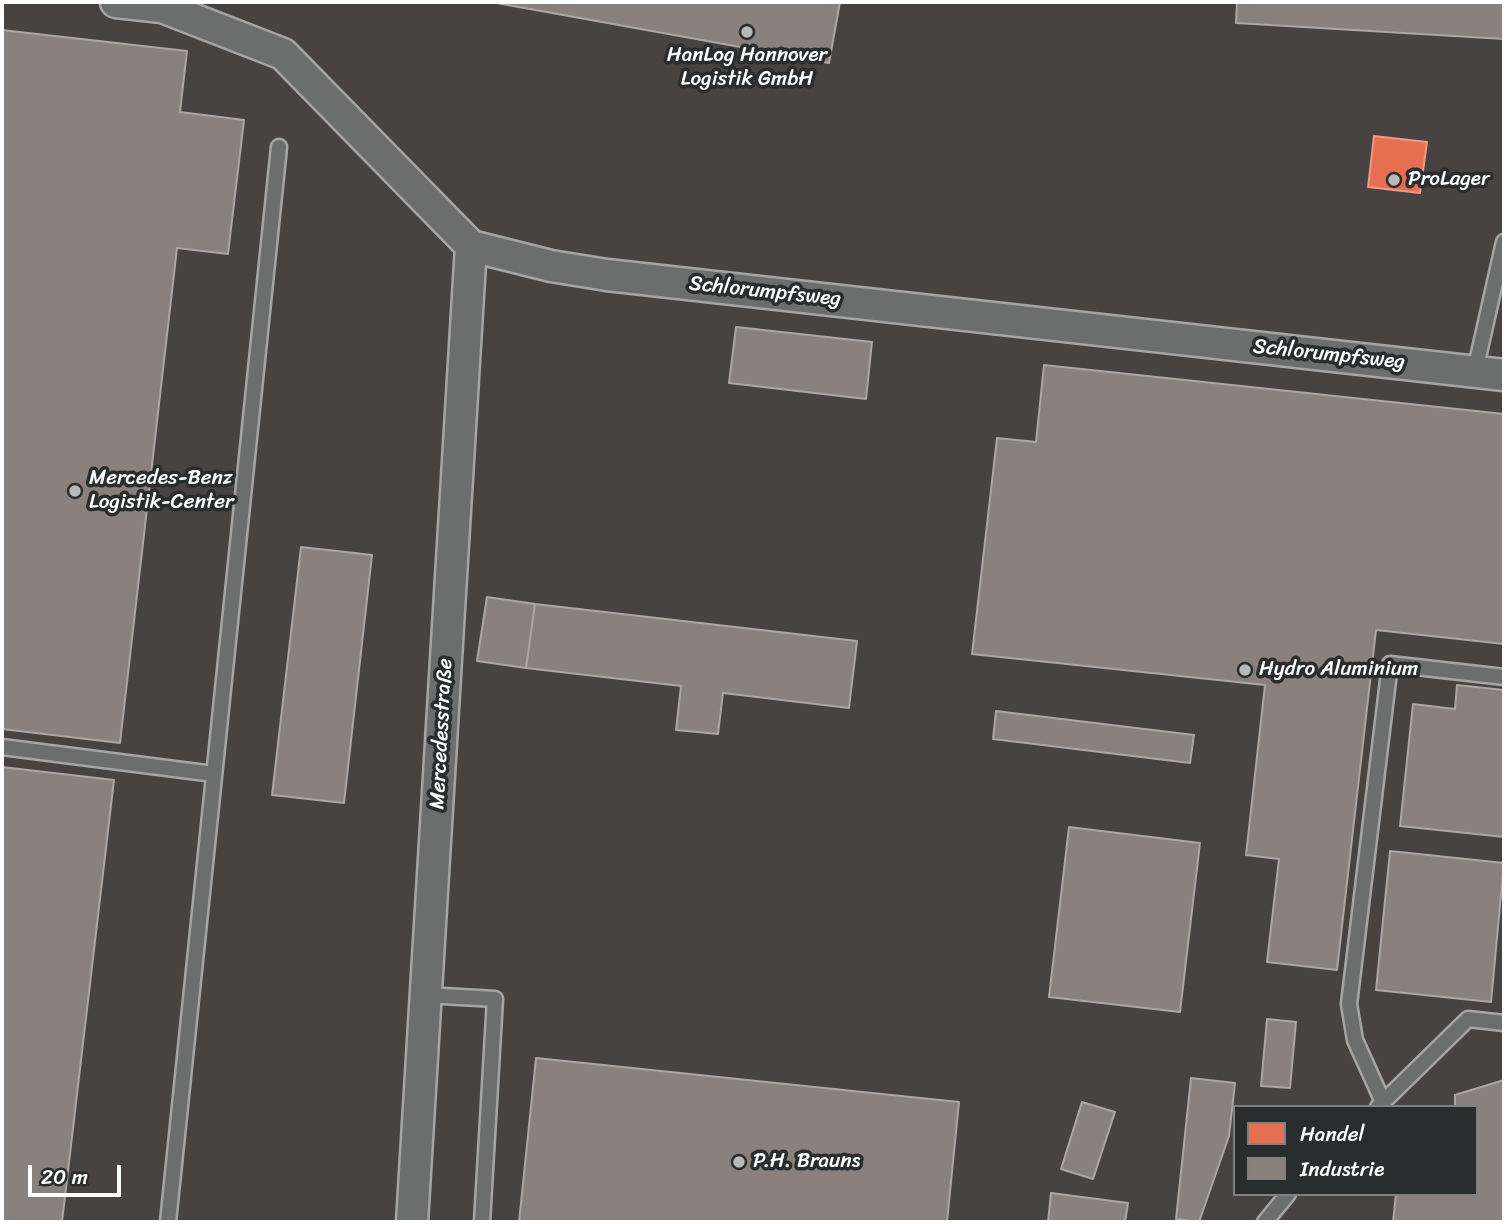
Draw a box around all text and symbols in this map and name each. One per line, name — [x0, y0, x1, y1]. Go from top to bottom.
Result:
marker: HanLog Hannover Logistik GmbH — [739, 24, 755, 40]
place label: HanLog Hannover Logistik GmbH — [667, 43, 827, 93]
place label: ProLager — [1408, 167, 1490, 193]
marker: ProLager — [1386, 172, 1402, 188]
street label: Schlorumpfsweg — [688, 271, 842, 313]
street label: Schlorumpfsweg — [1252, 334, 1406, 376]
place label: Mercedes-Benz Logistik-Center — [89, 466, 234, 516]
marker: Mercedes-Benz Logistik-Center — [67, 483, 83, 499]
place label: Hydro Aluminium — [1259, 657, 1418, 683]
street label: Mercedesstraße — [425, 658, 459, 810]
marker: Hydro Aluminium — [1237, 662, 1253, 678]
legend — [1233, 1105, 1478, 1196]
text: Handel — [1300, 1115, 1365, 1153]
place label: P.H. Brauns — [753, 1149, 860, 1175]
scale bar — [32, 1150, 124, 1194]
text: Industrie — [1300, 1150, 1384, 1188]
marker: P.H. Brauns — [731, 1154, 747, 1170]
text: 20 m — [41, 1158, 88, 1196]

